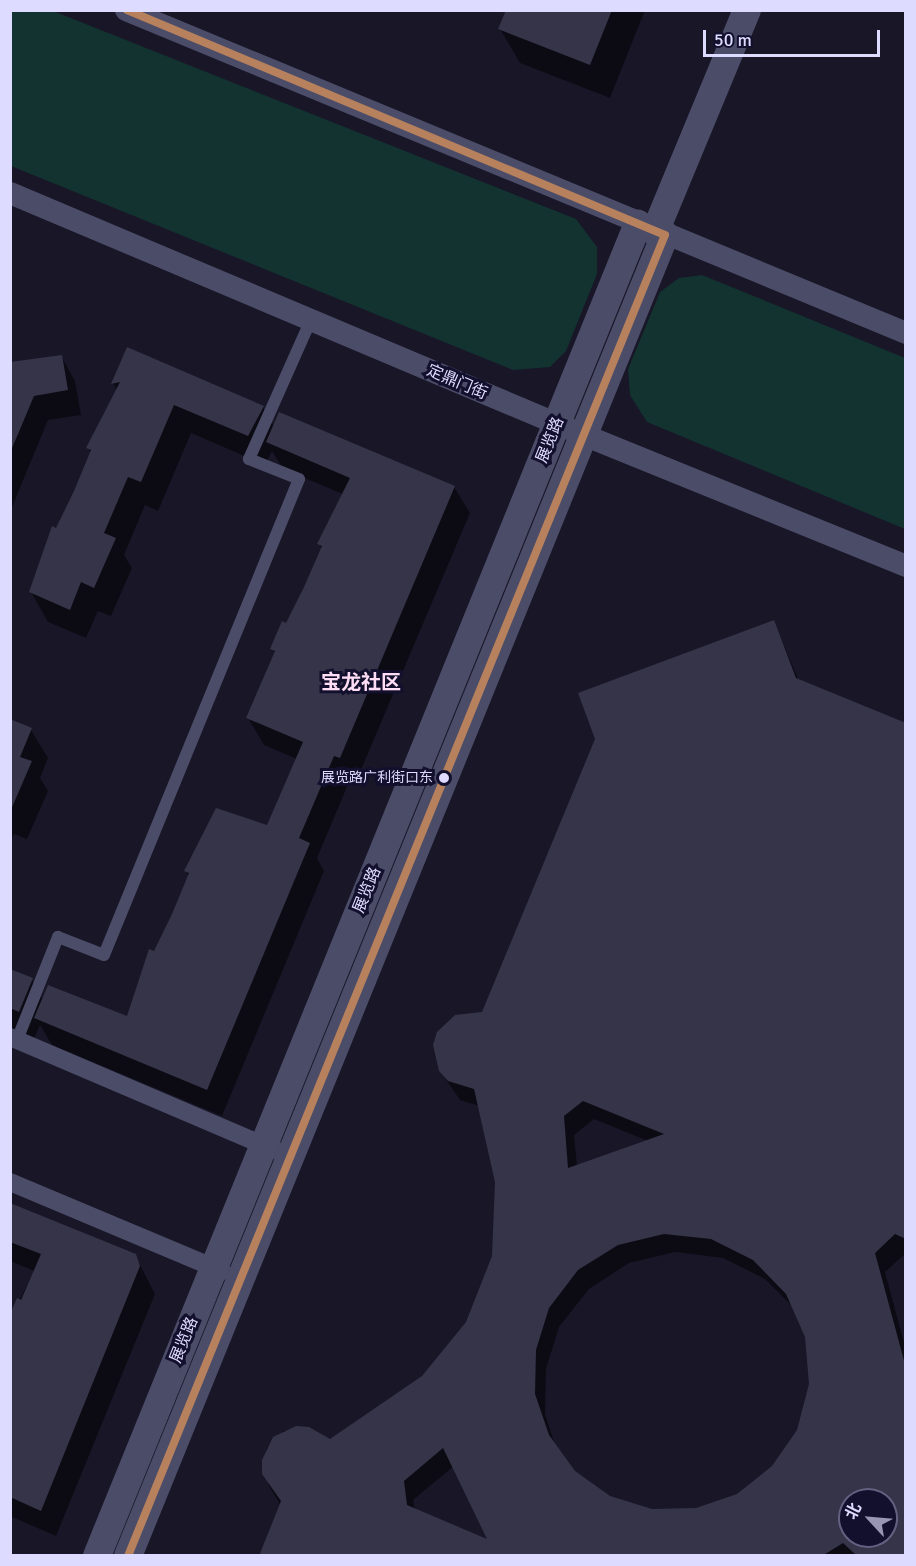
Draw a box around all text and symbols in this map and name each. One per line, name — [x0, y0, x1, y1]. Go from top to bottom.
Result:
scale bar — [706, 18, 883, 56]
text: 50 m — [714, 29, 752, 51]
street label: 定鼎门街 — [424, 361, 490, 403]
street label: 展览路 — [532, 414, 568, 466]
district label: 宝龙社区 — [321, 670, 401, 694]
place label: 展览路广利街口东 — [321, 770, 433, 786]
marker: 展览路广利街口东 — [438, 772, 450, 784]
street label: 展览路 — [349, 864, 385, 916]
street label: 展览路 — [166, 1314, 202, 1366]
north arrow — [838, 1488, 898, 1548]
text: 北 — [841, 1499, 866, 1523]

